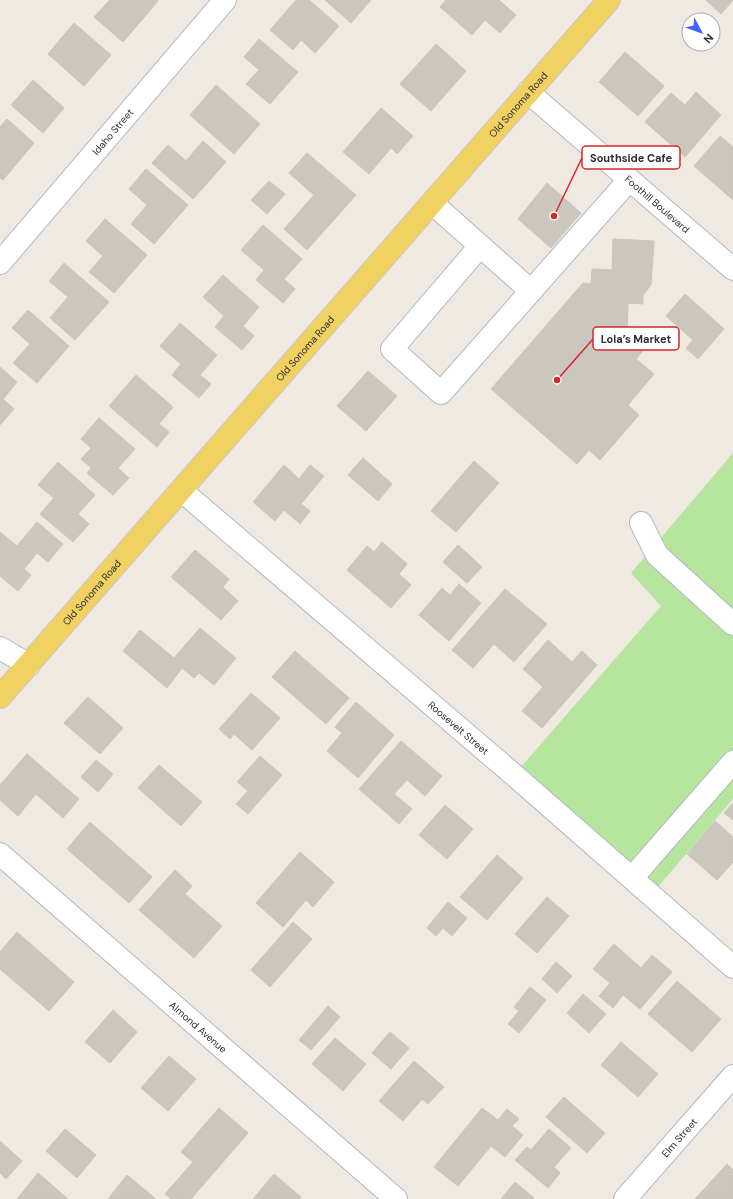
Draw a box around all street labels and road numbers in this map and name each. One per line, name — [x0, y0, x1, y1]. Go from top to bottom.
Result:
street label: Old Sonoma Road — [486, 69, 550, 140]
street label: Idaho Street — [89, 106, 136, 158]
street label: Foothill Boulevard — [622, 173, 692, 236]
street label: Old Sonoma Road — [273, 313, 337, 384]
street label: Old Sonoma Road — [60, 557, 124, 628]
street label: Roosevelt Street — [425, 698, 491, 758]
street label: Almond Avenue — [166, 998, 230, 1056]
street label: Elm Street — [659, 1115, 700, 1160]

